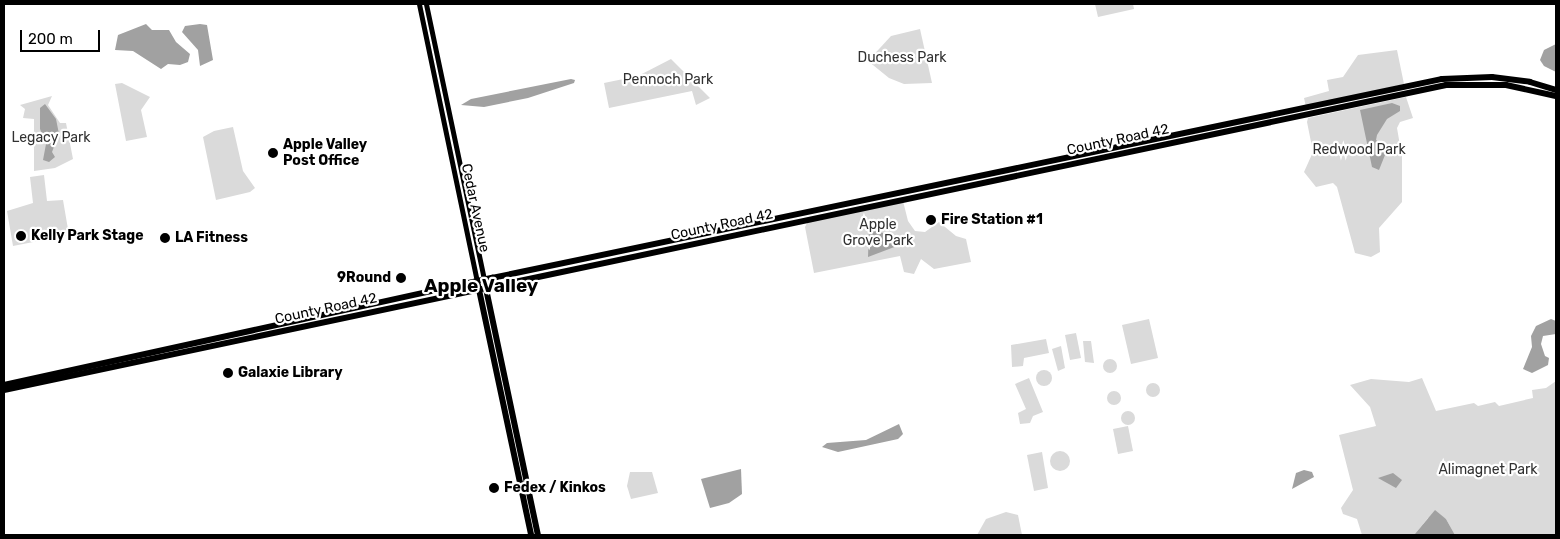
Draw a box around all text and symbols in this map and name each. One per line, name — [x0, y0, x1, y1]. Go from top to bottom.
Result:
scale bar — [22, 20, 102, 52]
text: 200 m — [28, 30, 73, 48]
park label: Duchess Park — [857, 50, 947, 66]
park label: Pennoch Park — [623, 72, 713, 88]
street label: County Road 42 — [1065, 121, 1171, 159]
park label: Legacy Park — [11, 130, 91, 146]
place label: Apple Valley Post Office — [283, 137, 367, 170]
park label: Redwood Park — [1312, 142, 1406, 158]
marker: Apple Valley Post Office — [267, 147, 279, 159]
street label: Cedar Avenue — [457, 162, 493, 254]
street label: County Road 42 — [669, 206, 775, 244]
place label: Fire Station #1 — [941, 212, 1043, 228]
marker: Fire Station #1 — [925, 214, 937, 226]
park label: Apple Grove Park — [843, 217, 913, 250]
place label: Kelly Park Stage — [31, 228, 144, 244]
marker: Kelly Park Stage — [15, 230, 27, 242]
place label: LA Fitness — [175, 230, 248, 246]
marker: LA Fitness — [159, 232, 171, 244]
place label: 9Round — [337, 270, 391, 286]
marker: 9Round — [395, 272, 407, 284]
district label: Apple Valley — [424, 275, 538, 297]
street label: County Road 42 — [273, 290, 379, 328]
place label: Galaxie Library — [238, 365, 343, 381]
marker: Galaxie Library — [222, 367, 234, 379]
park label: Alimagnet Park — [1438, 462, 1538, 478]
place label: Fedex / Kinkos — [504, 480, 606, 496]
marker: Fedex / Kinkos — [488, 482, 500, 494]

